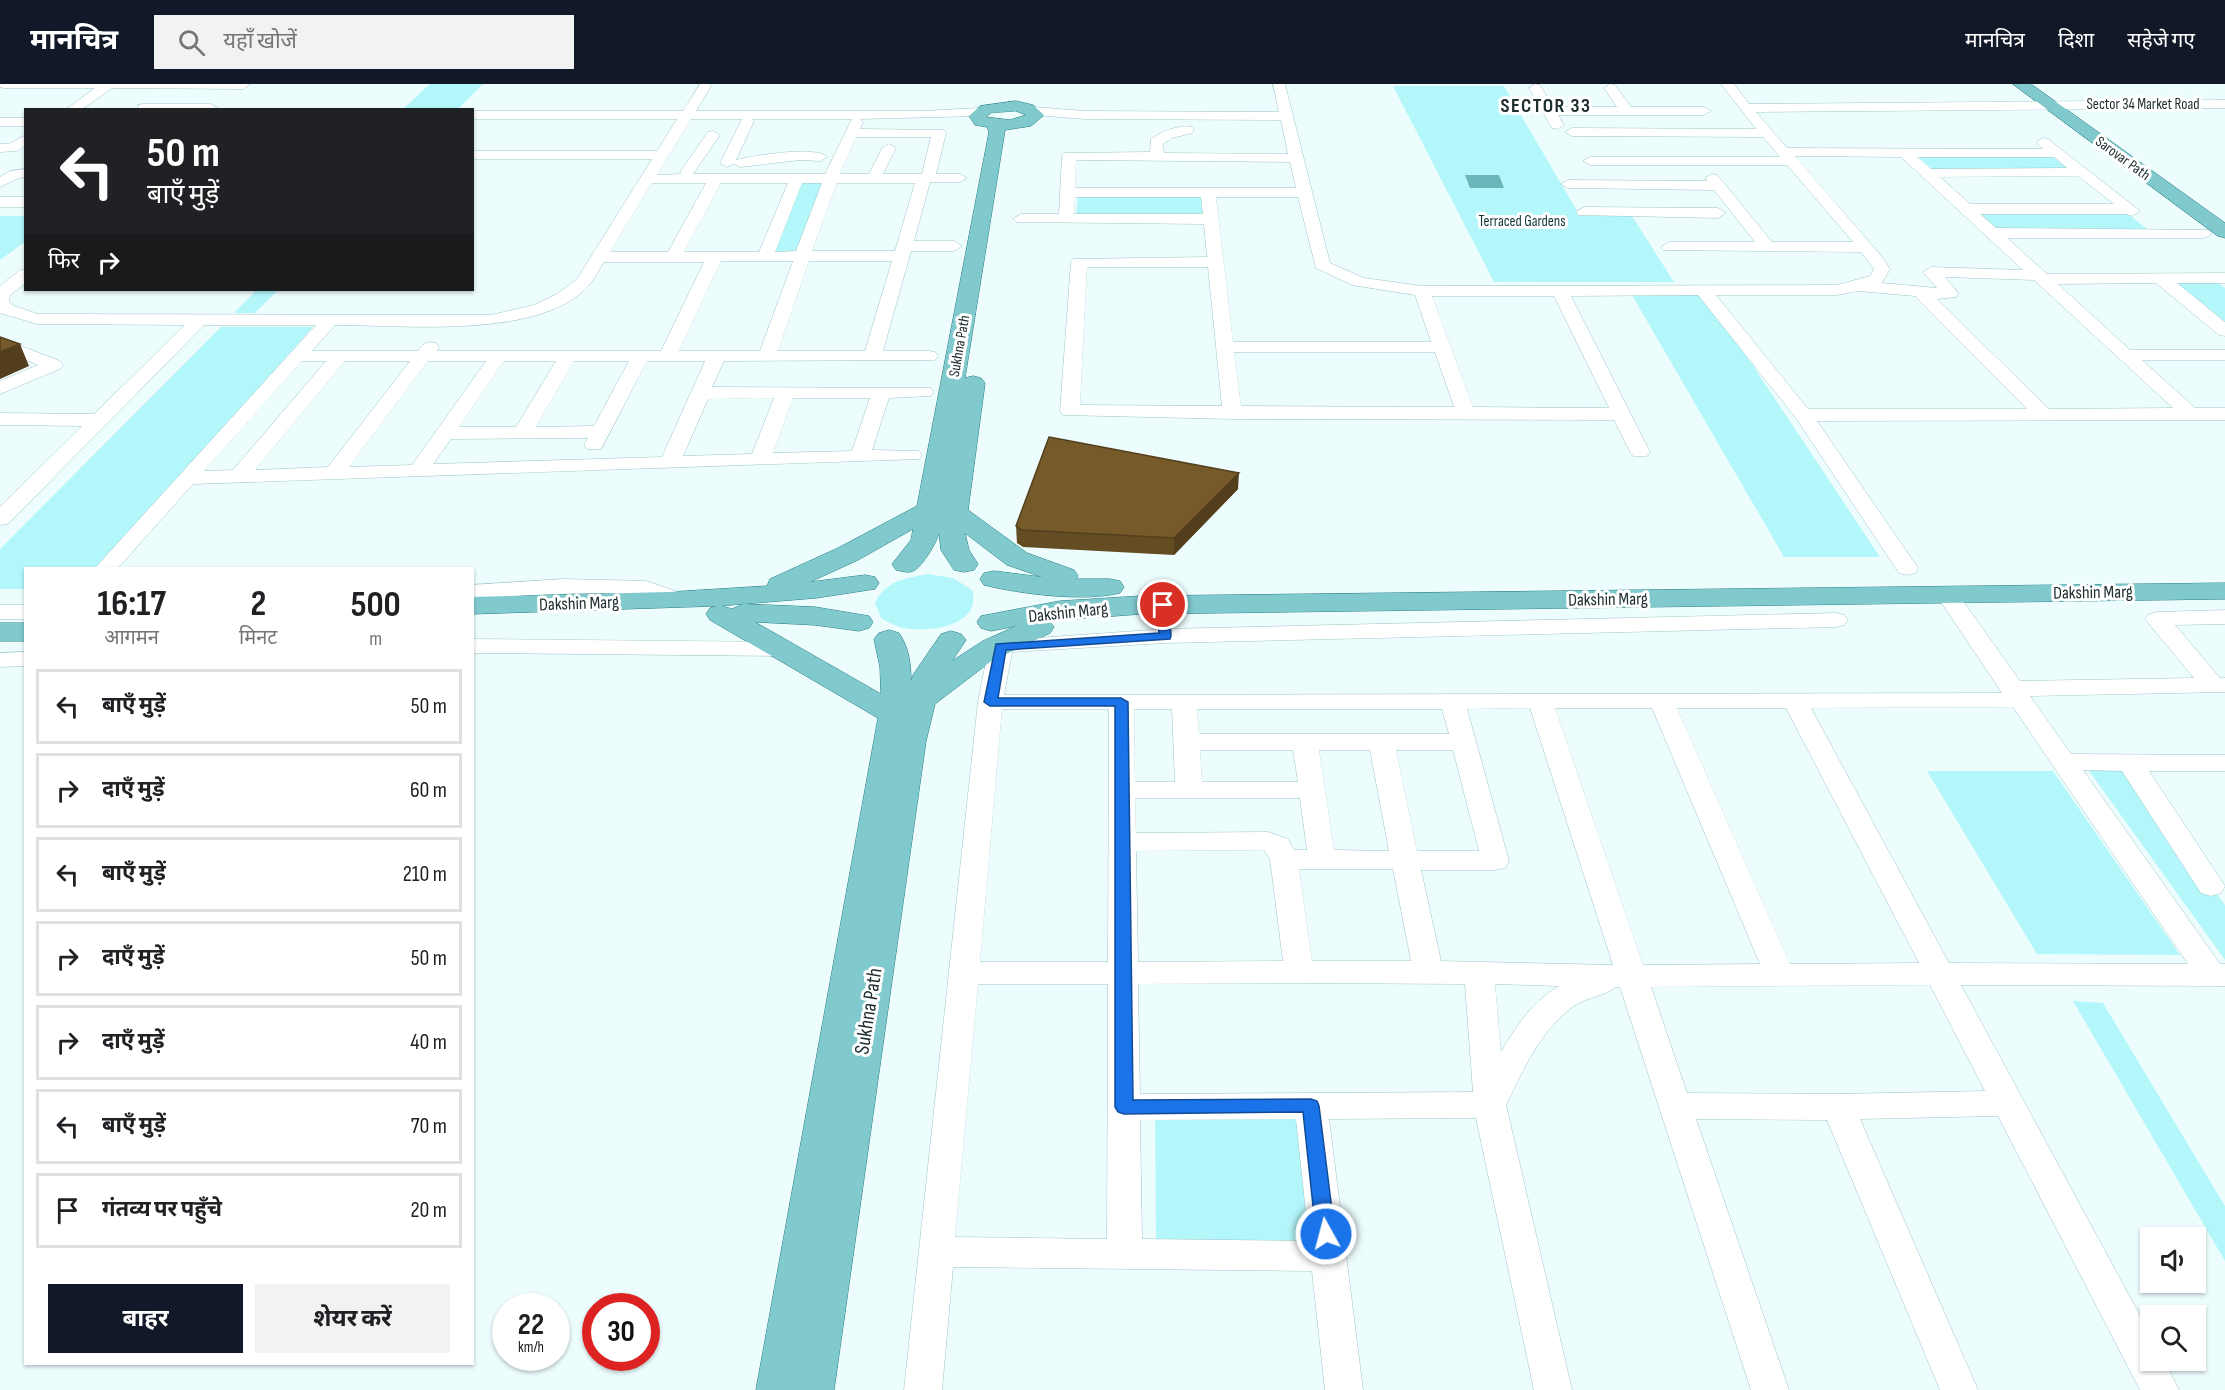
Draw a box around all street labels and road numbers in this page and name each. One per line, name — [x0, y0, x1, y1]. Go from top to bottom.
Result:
street label: Sector 34 Market Road — [2086, 95, 2200, 114]
street label: Sarovar Path — [2092, 132, 2154, 185]
street label: Sukhna Path — [945, 314, 974, 378]
street label: Dakshin Marg — [2053, 581, 2133, 604]
street label: Dakshin Marg — [1568, 588, 1648, 611]
street label: Dakshin Marg — [539, 592, 619, 615]
street label: Dakshin Marg — [1027, 598, 1109, 627]
street label: Sukhna Path — [849, 966, 888, 1056]

